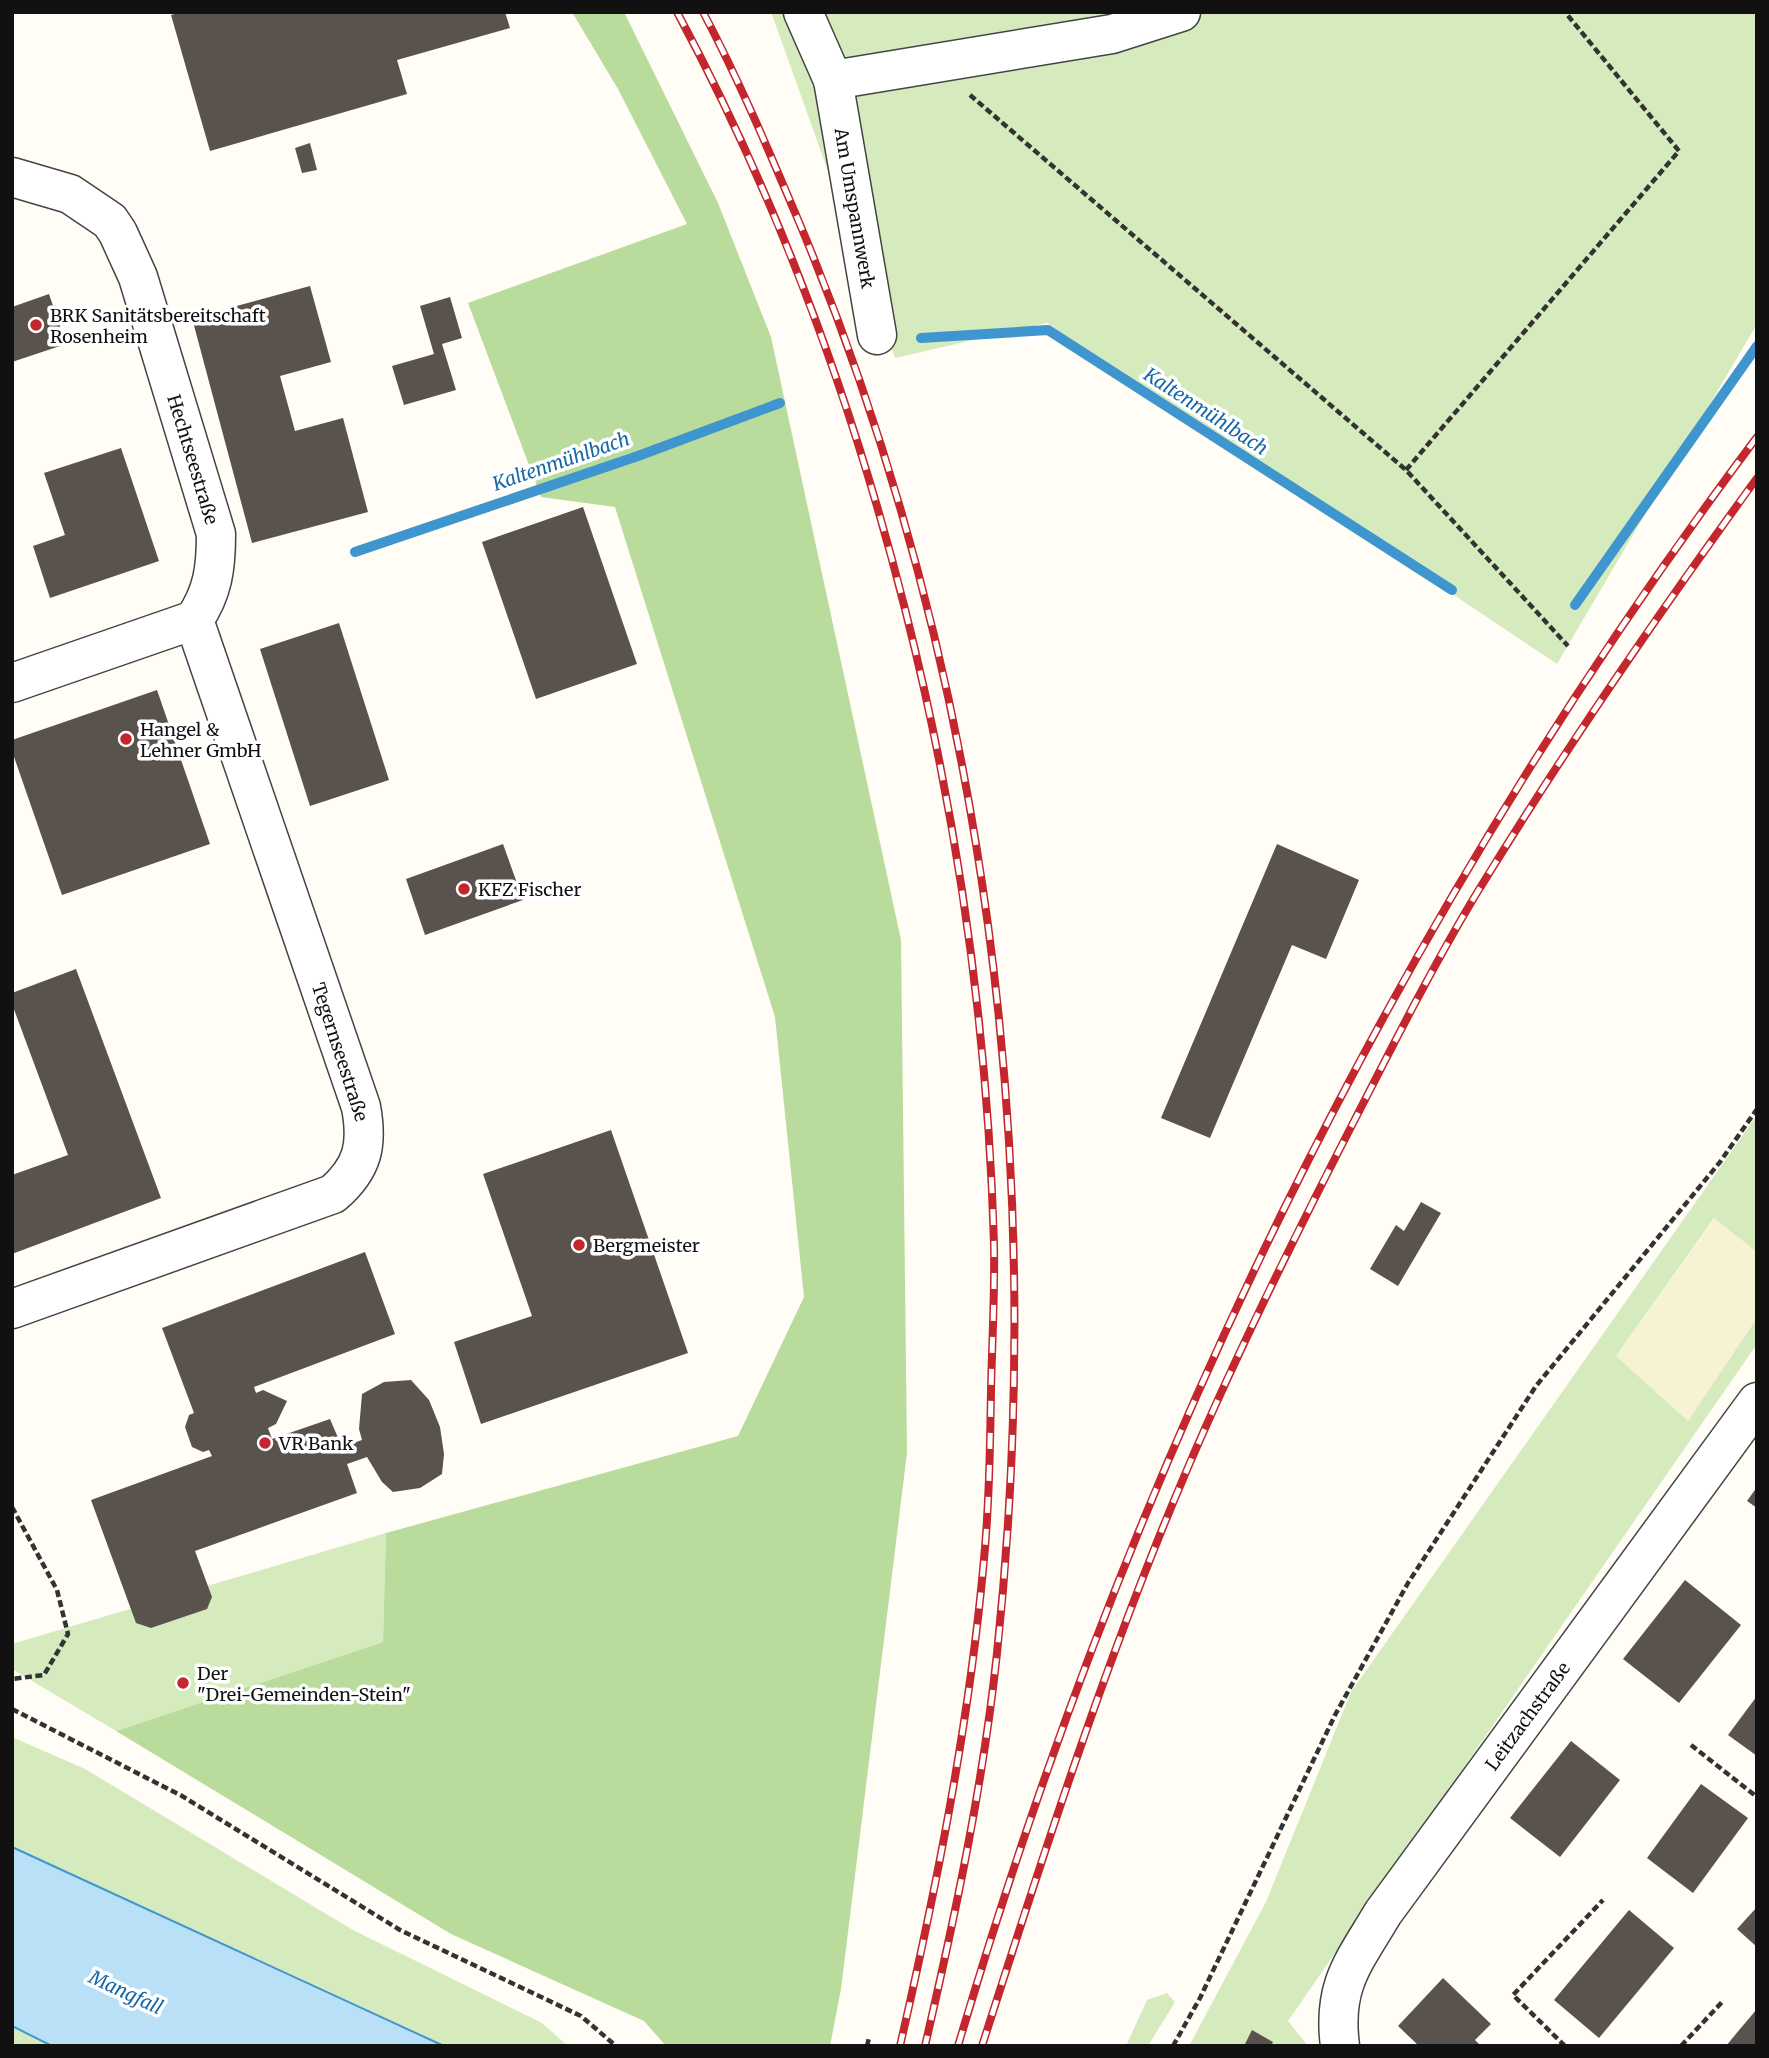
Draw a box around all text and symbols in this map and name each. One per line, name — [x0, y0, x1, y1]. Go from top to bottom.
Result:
street label: Am Umspannwerk — [830, 125, 880, 291]
place label: BRK Sanitätsbereitschaft Rosenheim — [50, 304, 266, 348]
marker: BRK Sanitätsbereitschaft Rosenheim — [28, 317, 44, 333]
water label: Kaltenmühlbach — [1139, 361, 1273, 460]
street label: Hechtseestraße — [163, 392, 224, 527]
water label: Kaltenmühlbach — [488, 426, 633, 496]
place label: Hangel & Lehner GmbH — [140, 718, 262, 762]
marker: Hangel & Lehner GmbH — [118, 731, 134, 747]
place label: KFZ Fischer — [478, 878, 582, 901]
marker: KFZ Fischer — [456, 881, 472, 897]
street label: Tegernseestraße — [307, 980, 373, 1124]
place label: Bergmeister — [593, 1234, 700, 1257]
marker: Bergmeister — [571, 1237, 587, 1253]
place label: VR Bank — [278, 1432, 354, 1455]
marker: VR Bank — [257, 1435, 273, 1451]
street label: Leitzachstraße — [1480, 1657, 1575, 1775]
place label: Der "Drei-Gemeinden-Stein" — [197, 1662, 411, 1706]
marker: Der "Drei-Gemeinden-Stein" — [175, 1675, 191, 1691]
water label: Mangfall — [84, 1964, 167, 2019]

